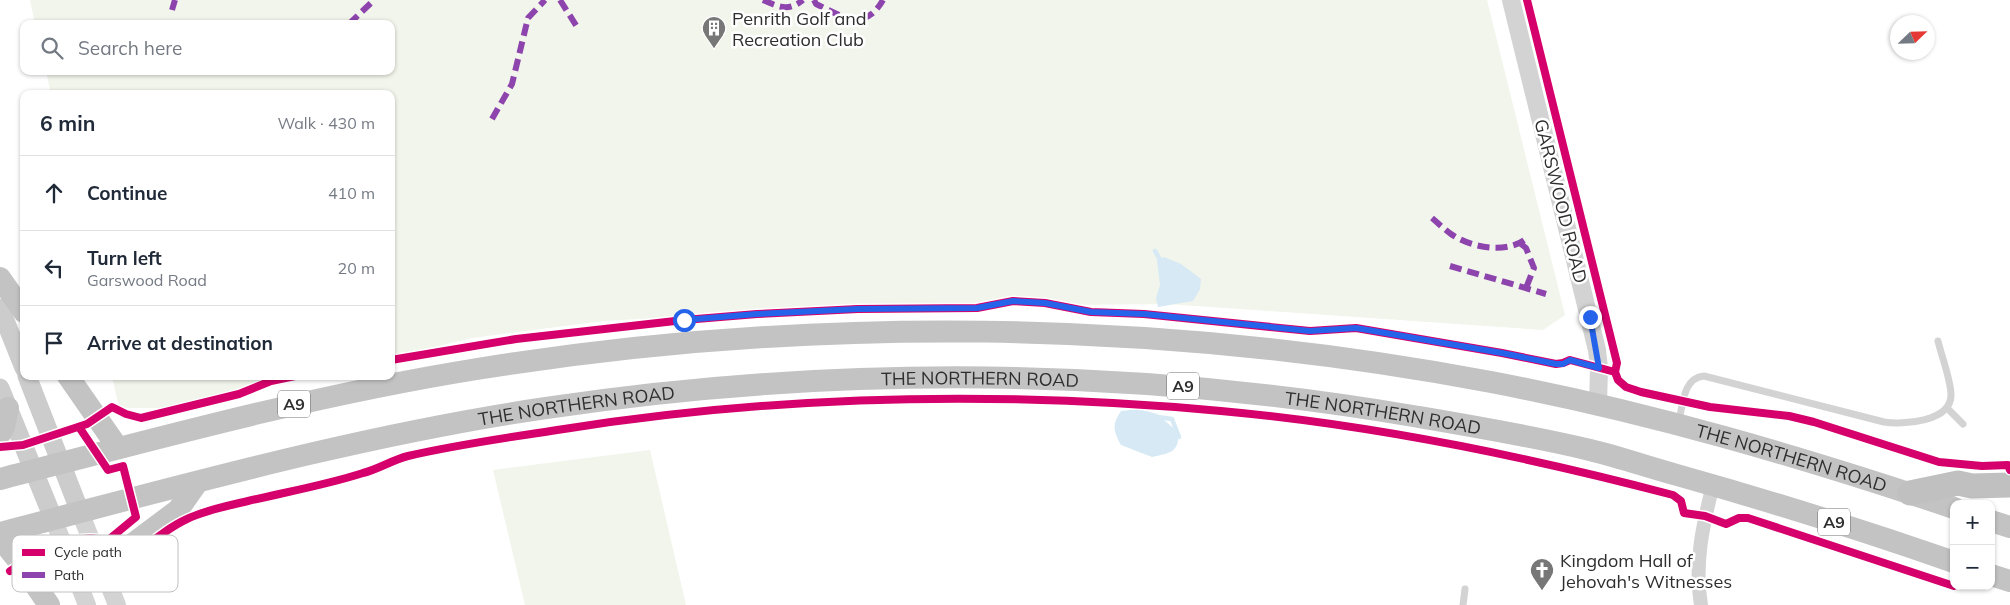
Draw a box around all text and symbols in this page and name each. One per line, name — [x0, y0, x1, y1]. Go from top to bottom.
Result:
place label: Penrith Golf and Recreation Club — [732, 7, 867, 51]
building icon: Penrith Golf and Recreation Club — [701, 15, 727, 49]
north arrow — [1890, 15, 1935, 60]
search box — [20, 20, 395, 75]
icon: search — [38, 34, 66, 62]
text: Search here — [78, 36, 182, 60]
text: 6 min — [40, 110, 95, 136]
text: Walk · 430 m — [277, 113, 375, 133]
street label: GARSWOOD ROAD — [1529, 117, 1593, 285]
icon: ahead — [40, 179, 68, 207]
text: Continue — [87, 181, 167, 205]
text: 410 m — [328, 183, 375, 203]
text: Turn left — [87, 246, 162, 270]
icon: left — [40, 254, 68, 282]
text: 20 m — [338, 258, 375, 278]
text: Garswood Road — [87, 270, 207, 290]
route end — [1579, 306, 1602, 329]
route start — [673, 309, 696, 332]
icon: arrive — [40, 329, 68, 357]
text: Arrive at destination — [87, 331, 273, 355]
street label: THE NORTHERN ROAD — [881, 366, 1080, 392]
road number: A9 — [1167, 372, 1199, 400]
street label: THE NORTHERN ROAD — [476, 380, 676, 430]
street label: THE NORTHERN ROAD — [1284, 386, 1483, 439]
road number: A9 — [278, 390, 310, 418]
street label: THE NORTHERN ROAD — [1694, 418, 1890, 497]
map controls — [1950, 500, 1995, 590]
button: + — [1950, 500, 1995, 545]
road number: A9 — [1818, 508, 1850, 536]
legend — [12, 535, 178, 592]
text: Cycle path — [54, 543, 122, 561]
button: − — [1950, 545, 1995, 590]
place label: Kingdom Hall of Jehovah's Witnesses — [1560, 549, 1732, 593]
church icon: Kingdom Hall of Jehovah's Witnesses — [1529, 557, 1555, 591]
text: Path — [54, 566, 84, 584]

